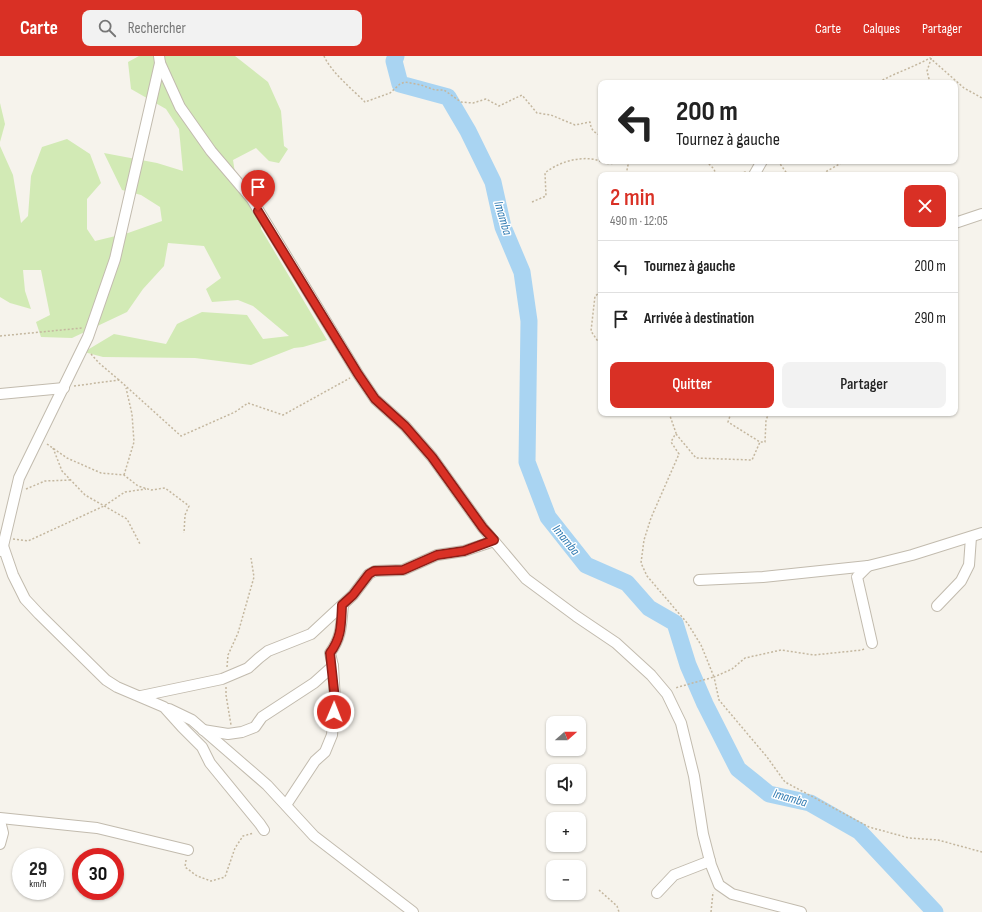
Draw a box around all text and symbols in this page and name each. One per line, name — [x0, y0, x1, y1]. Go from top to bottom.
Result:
search box — [82, 10, 362, 46]
text: Carte — [20, 17, 58, 40]
icon: search — [96, 17, 118, 39]
text: Rechercher — [128, 19, 186, 38]
text: Carte — [815, 20, 841, 37]
text: Calques — [863, 20, 900, 37]
text: Partager — [922, 20, 962, 37]
text: 200 m — [676, 95, 738, 128]
icon: left — [610, 96, 662, 148]
text: Tournez à gauche — [676, 129, 780, 150]
pin — [241, 170, 275, 211]
icon: arrive — [247, 176, 269, 198]
text: 2 min — [610, 183, 655, 212]
button: close — [904, 185, 946, 227]
water label: Imamba — [491, 199, 516, 238]
text: 490 m · 12:05 — [610, 213, 668, 229]
icon: left — [610, 256, 632, 278]
text: Tournez à gauche — [644, 257, 735, 276]
text: 200 m — [914, 257, 946, 276]
icon: arrive — [610, 308, 632, 330]
text: Arrivée à destination — [644, 309, 754, 328]
text: 290 m — [914, 309, 946, 328]
button: Quitter — [610, 362, 774, 408]
button: Partager — [782, 362, 946, 408]
water label: Imamba — [549, 521, 584, 559]
position arrow — [313, 691, 355, 733]
north arrow — [546, 716, 586, 756]
map controls — [546, 716, 586, 900]
button: sound — [546, 764, 586, 804]
water label: Imamba — [771, 786, 810, 811]
button: + — [546, 812, 586, 852]
speed limit sign: 30 — [72, 848, 124, 900]
text: 29 — [29, 857, 47, 881]
button: − — [546, 860, 586, 900]
text: km/h — [29, 878, 47, 890]

